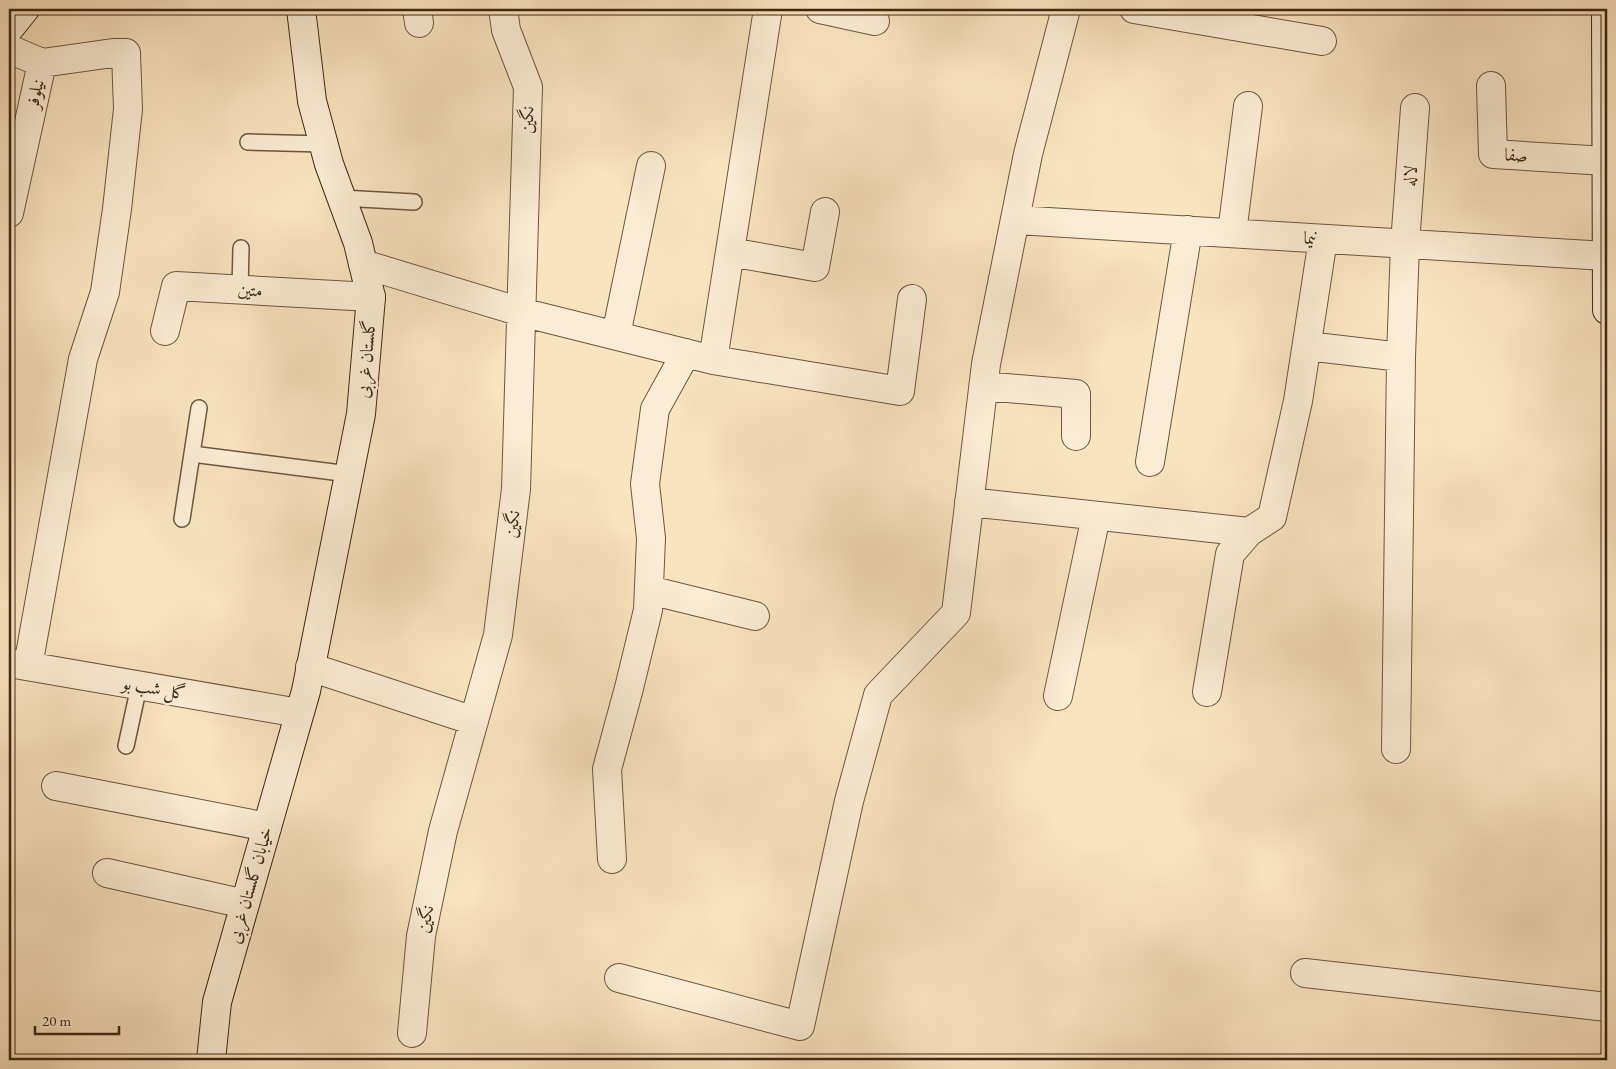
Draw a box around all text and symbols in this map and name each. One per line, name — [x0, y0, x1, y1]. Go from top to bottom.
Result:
street label: نیلوفر — [20, 77, 50, 113]
street label: نگین — [515, 106, 538, 134]
street label: صفا — [1504, 142, 1528, 167]
street label: لاله — [1397, 165, 1422, 187]
street label: نیما — [1303, 226, 1318, 249]
street label: متین — [237, 277, 263, 302]
street label: گلستان غربی — [351, 319, 382, 399]
street label: نگین — [498, 509, 525, 539]
street label: گل شب بو — [118, 670, 188, 705]
street label: خیابان گلستان غربی — [222, 824, 279, 946]
street label: نگین — [411, 903, 438, 935]
scale bar — [35, 1004, 119, 1036]
text: 20 m — [42, 1011, 71, 1030]

